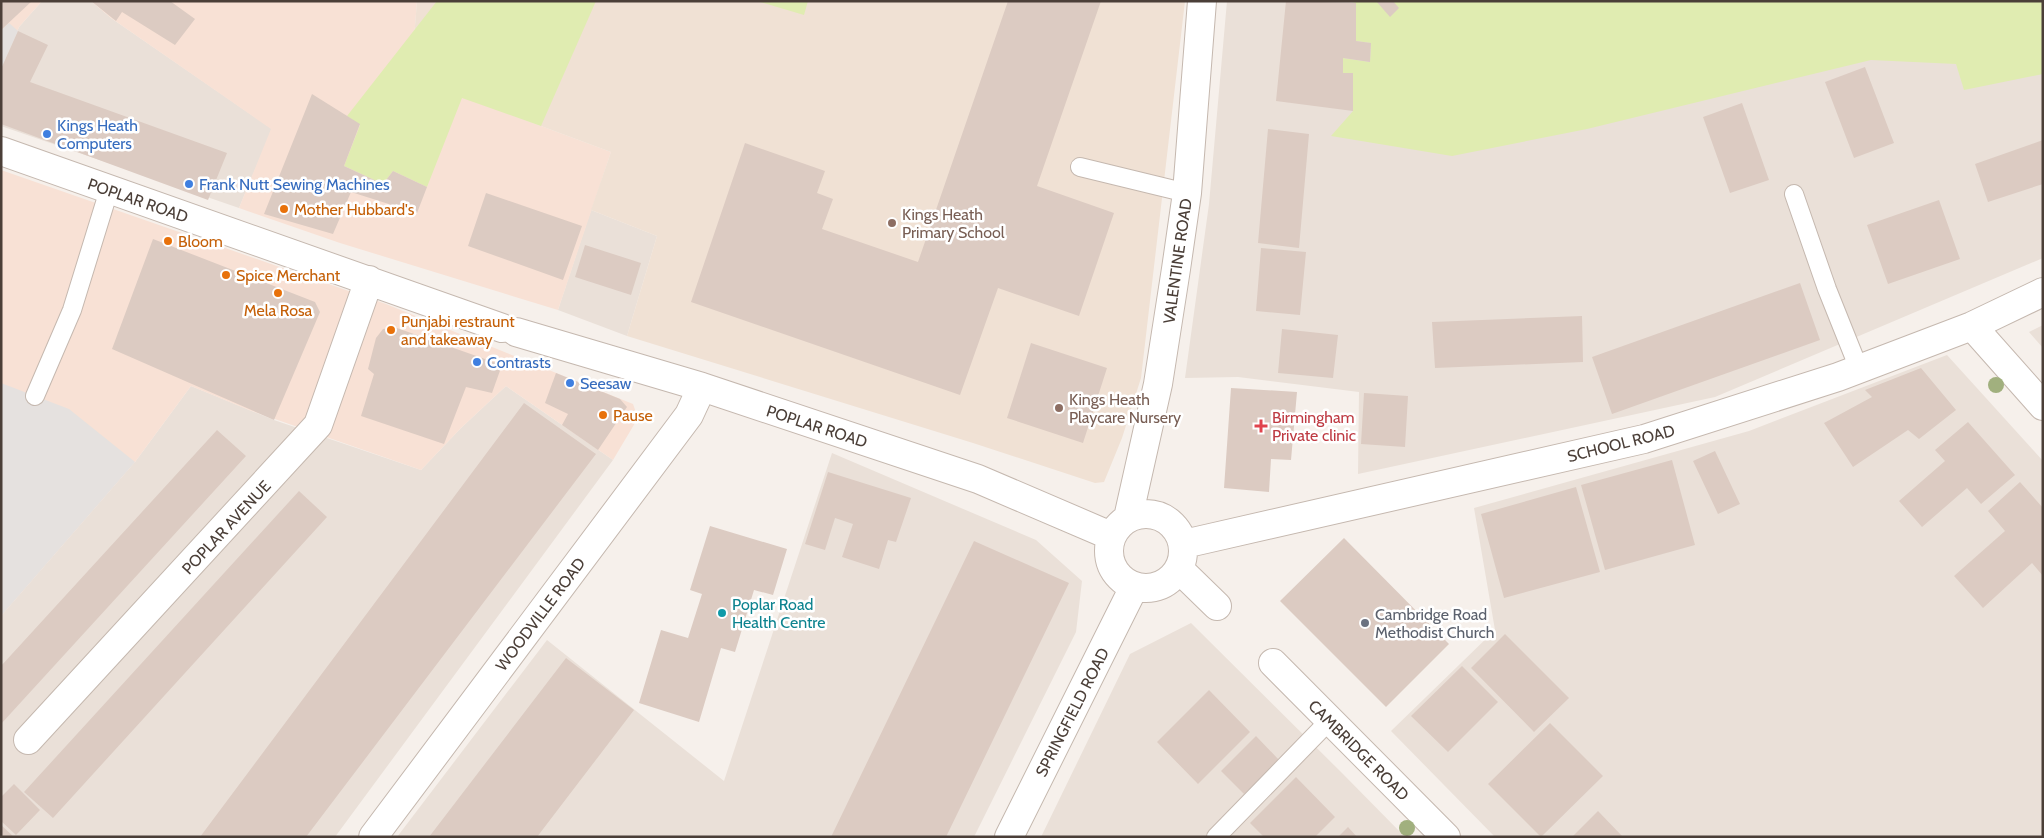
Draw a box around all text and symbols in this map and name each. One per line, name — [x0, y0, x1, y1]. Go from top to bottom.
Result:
place label: Kings Heath Computers — [57, 116, 138, 153]
marker: Kings Heath Computers — [41, 128, 53, 140]
street label: POPLAR ROAD — [85, 174, 191, 227]
place label: Frank Nutt Sewing Machines — [199, 175, 390, 194]
marker: Frank Nutt Sewing Machines — [183, 178, 195, 190]
street label: VALENTINE ROAD — [1159, 197, 1196, 325]
place label: Mother Hubbard's — [294, 200, 415, 219]
marker: Mother Hubbard's — [278, 203, 290, 215]
place label: Kings Heath Primary School — [902, 205, 1005, 242]
marker: Kings Heath Primary School — [886, 217, 898, 229]
place label: Bloom — [178, 232, 223, 251]
marker: Bloom — [162, 235, 174, 247]
place label: Spice Merchant — [236, 266, 341, 285]
marker: Spice Merchant — [220, 269, 232, 281]
marker: Mela Rosa — [272, 287, 284, 299]
place label: Mela Rosa — [244, 301, 313, 320]
place label: Punjabi restraunt and takeaway — [401, 312, 515, 349]
marker: Punjabi restraunt and takeaway — [385, 324, 397, 336]
place label: Contrasts — [487, 353, 551, 372]
marker: Contrasts — [471, 356, 483, 368]
place label: Seesaw — [580, 374, 632, 393]
marker: Seesaw — [564, 377, 576, 389]
place label: Kings Heath Playcare Nursery — [1069, 390, 1181, 427]
street label: POPLAR ROAD — [764, 401, 870, 452]
marker: Kings Heath Playcare Nursery — [1053, 402, 1065, 414]
place label: Pause — [613, 406, 653, 425]
place label: Birmingham Private clinic — [1272, 408, 1356, 445]
marker: Pause — [597, 409, 609, 421]
marker: Birmingham Private clinic — [1254, 419, 1268, 433]
street label: SCHOOL ROAD — [1565, 421, 1677, 466]
street label: POPLAR AVENUE — [178, 476, 275, 578]
street label: WOODVILLE ROAD — [492, 554, 589, 675]
place label: Poplar Road Health Centre — [732, 595, 825, 632]
place label: Cambridge Road Methodist Church — [1375, 605, 1494, 642]
marker: Poplar Road Health Centre — [716, 607, 728, 619]
marker: Cambridge Road Methodist Church — [1359, 617, 1371, 629]
street label: SPRINGFIELD ROAD — [1032, 645, 1113, 780]
street label: CAMBRIDGE ROAD — [1305, 696, 1413, 804]

